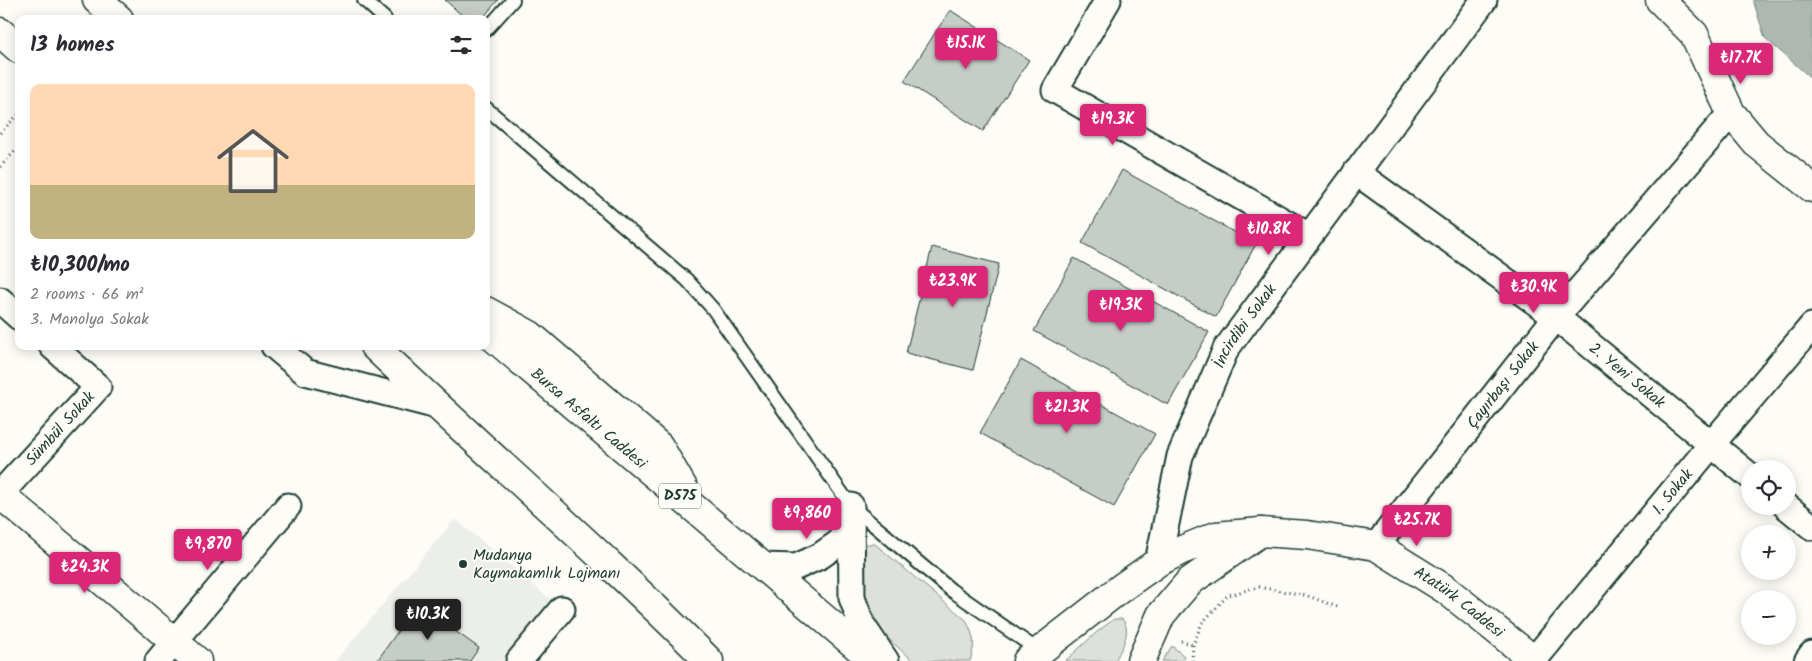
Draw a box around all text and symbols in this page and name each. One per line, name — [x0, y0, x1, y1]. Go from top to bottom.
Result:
pin: ₺15.1K — [925, 28, 1007, 70]
text: 13 homes — [30, 29, 115, 62]
icon: filters — [447, 31, 475, 59]
text: ₺15.1K — [946, 31, 986, 56]
pin: ₺17.7K — [1700, 42, 1782, 85]
text: ₺17.7K — [1720, 46, 1762, 71]
pin: ₺19.3K — [1072, 104, 1154, 146]
text: ₺19.3K — [1091, 107, 1135, 132]
icon: home — [208, 116, 298, 206]
pin: ₺10.8K — [1228, 214, 1310, 256]
text: ₺10.8K — [1247, 217, 1291, 242]
text: ₺10,300/mo — [30, 249, 130, 282]
pin: ₺23.9K — [912, 266, 994, 308]
text: ₺23.9K — [929, 269, 977, 294]
pin: ₺30.9K — [1493, 272, 1575, 314]
text: ₺30.9K — [1510, 275, 1558, 300]
street label: İncirdibi Sokak — [1207, 278, 1283, 372]
text: 2 rooms · 66 m² — [30, 282, 144, 307]
pin: ₺19.3K — [1080, 290, 1162, 332]
text: ₺19.3K — [1099, 293, 1143, 318]
text: 3. Manolya Sokak — [30, 307, 149, 332]
street label: Çayırbaşı Sokak — [1460, 335, 1546, 434]
street label: 2. Yeni Sokak — [1583, 336, 1671, 415]
street label: Bursa Asfaltı Caddesi — [525, 362, 653, 476]
street label: Sümbül Sokak — [19, 385, 101, 471]
pin: ₺21.3K — [1026, 392, 1108, 434]
text: ₺21.3K — [1044, 395, 1090, 420]
map controls — [1741, 460, 1796, 645]
button: locate — [1741, 460, 1796, 515]
street label: 1. Sokak — [1646, 463, 1700, 520]
road number: D575 — [659, 484, 701, 508]
pin: ₺9,860 — [766, 498, 848, 540]
text: ₺9,860 — [783, 501, 831, 526]
pin: ₺25.7K — [1376, 504, 1458, 547]
text: ₺25.7K — [1393, 508, 1441, 533]
button: + — [1741, 525, 1796, 580]
pin: ₺9,870 — [167, 528, 249, 571]
text: ₺9,870 — [185, 532, 231, 557]
place label: Mudanya Kaymakamlık Lojmanı — [473, 543, 620, 586]
pin: ₺24.3K — [44, 552, 126, 594]
text: ₺24.3K — [60, 555, 110, 580]
marker: Mudanya Kaymakamlık Lojmanı — [457, 558, 469, 570]
street label: Atatürk Caddesi — [1409, 560, 1510, 645]
button: − — [1741, 590, 1796, 645]
pin: ₺10.3K — [387, 598, 469, 641]
text: ₺10.3K — [406, 602, 450, 627]

